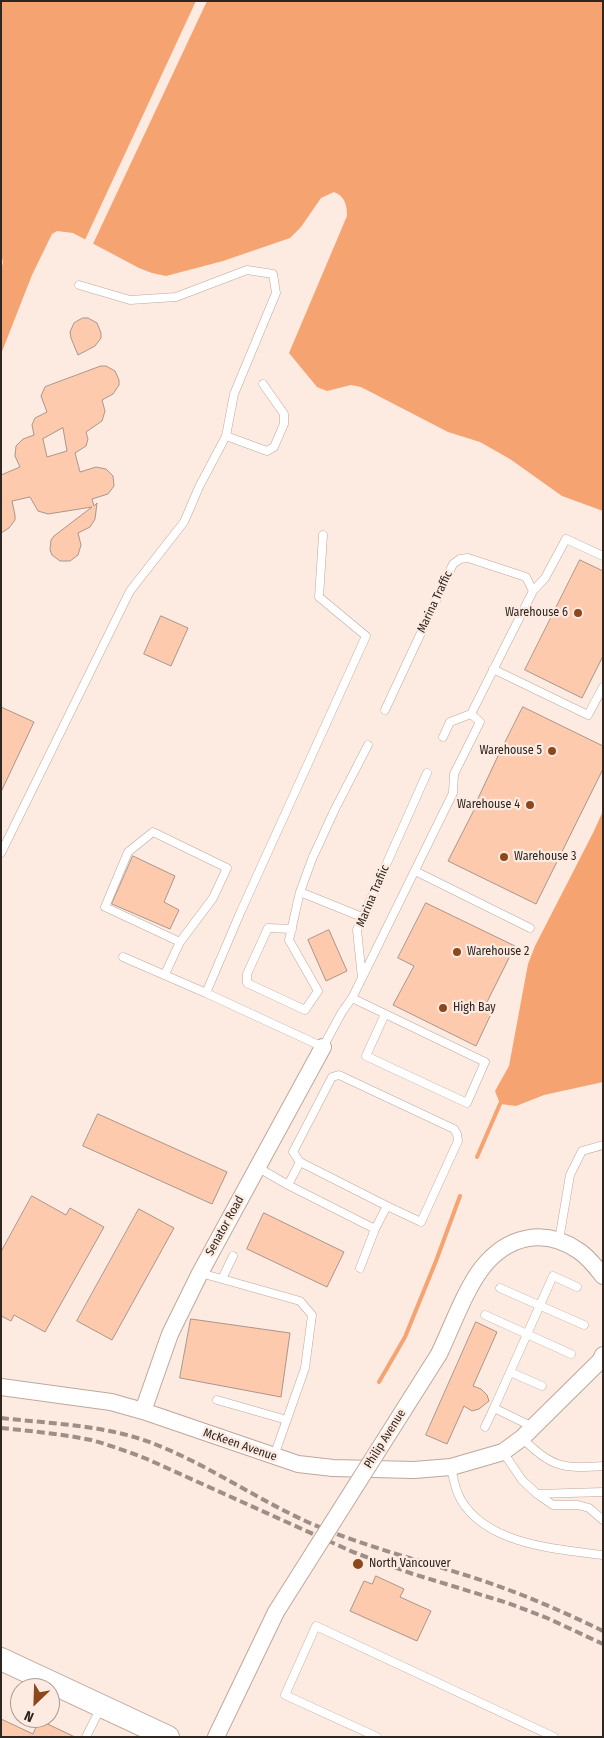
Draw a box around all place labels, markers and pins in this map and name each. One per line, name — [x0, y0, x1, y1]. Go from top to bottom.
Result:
place label: Warehouse 6 — [505, 606, 568, 620]
marker: Warehouse 6 — [572, 607, 584, 619]
place label: Warehouse 5 — [479, 744, 542, 758]
marker: Warehouse 5 — [546, 745, 558, 757]
place label: Warehouse 4 — [457, 798, 520, 812]
marker: Warehouse 4 — [524, 799, 536, 811]
place label: Warehouse 3 — [514, 850, 576, 864]
marker: Warehouse 3 — [498, 851, 510, 863]
place label: Warehouse 2 — [467, 945, 529, 959]
marker: Warehouse 2 — [451, 946, 463, 958]
place label: High Bay — [453, 1001, 496, 1015]
marker: High Bay — [437, 1002, 449, 1014]
marker: North Vancouver — [351, 1557, 365, 1571]
place label: North Vancouver — [369, 1557, 451, 1571]

